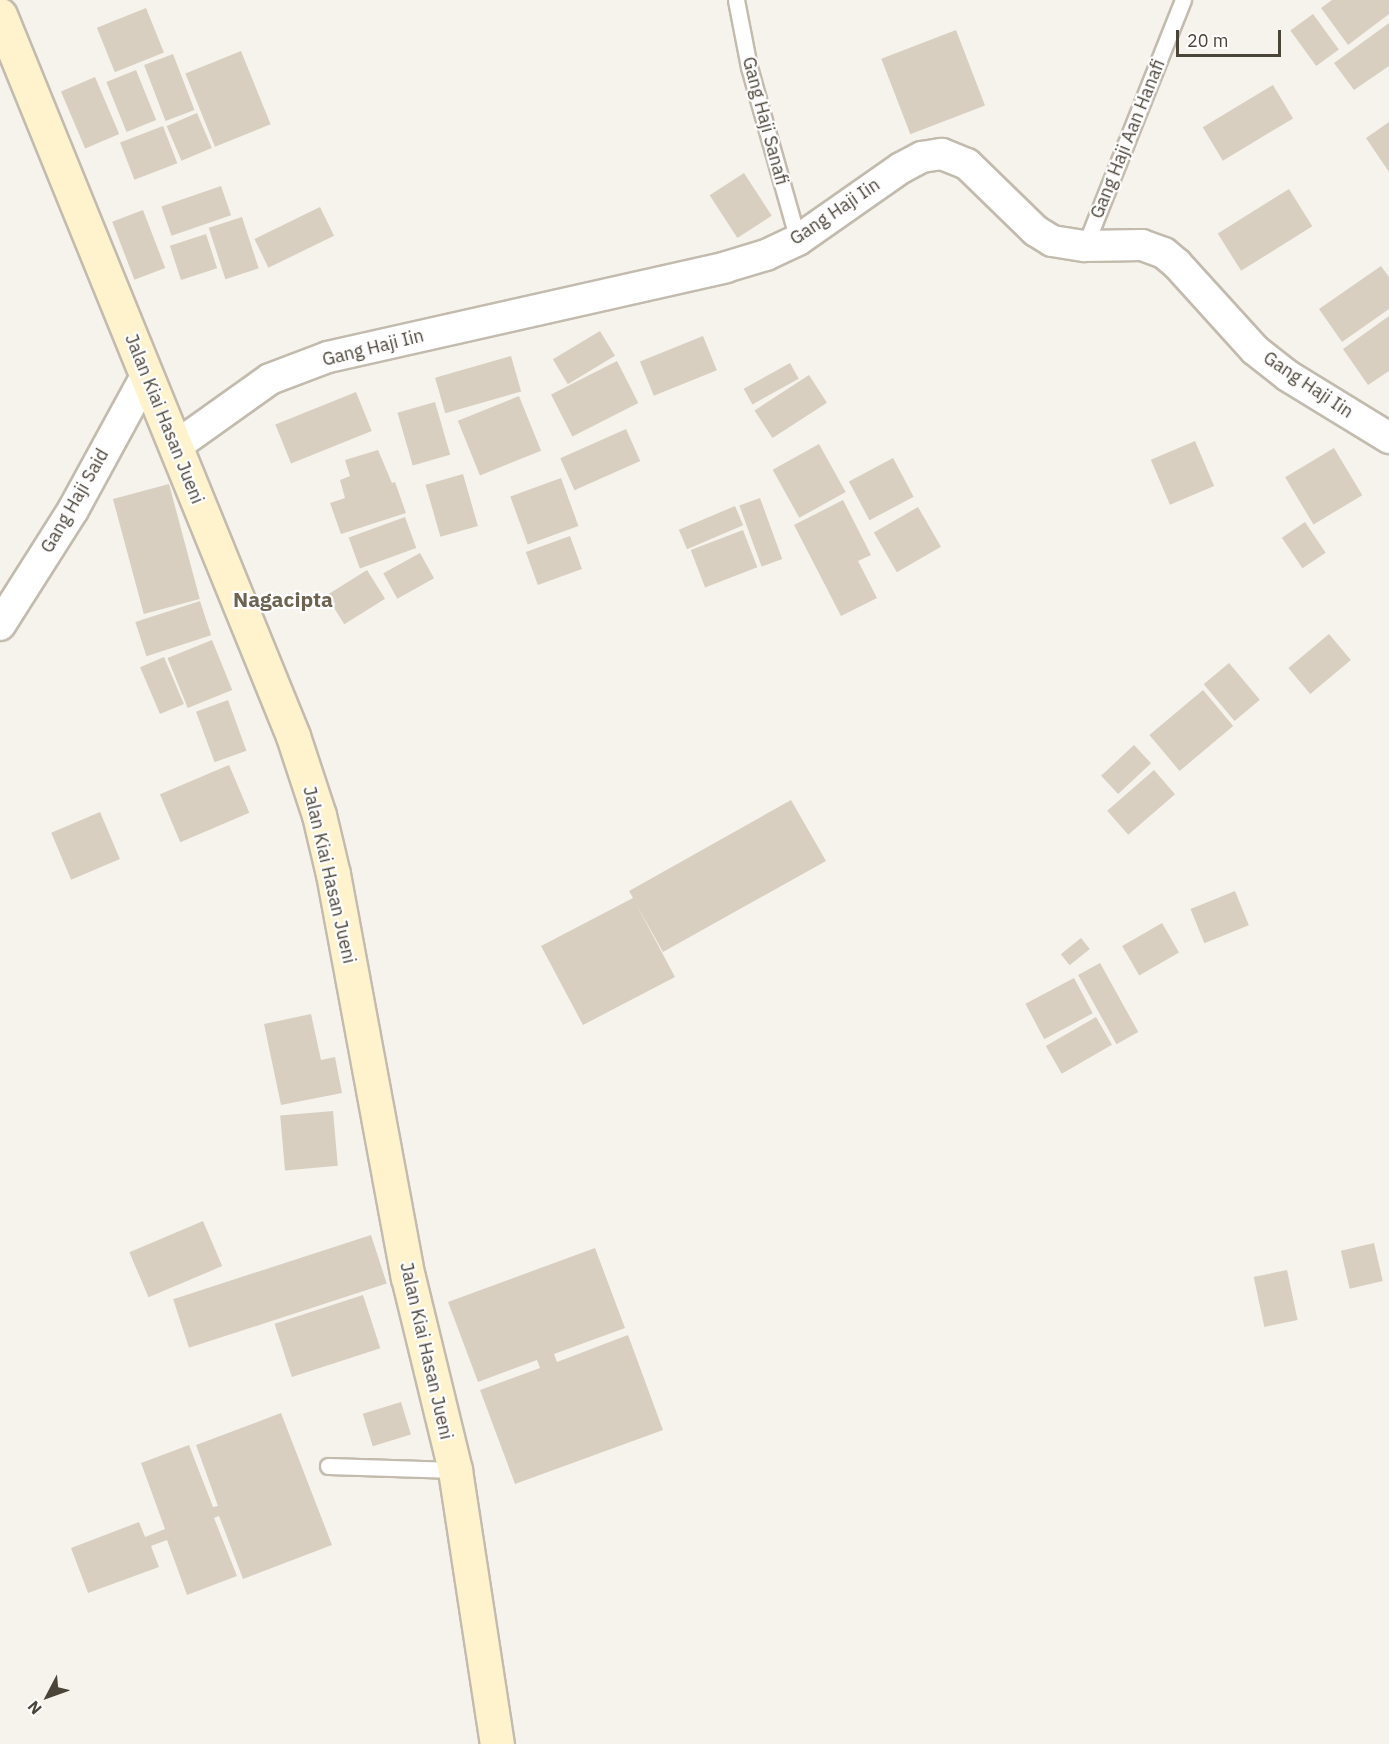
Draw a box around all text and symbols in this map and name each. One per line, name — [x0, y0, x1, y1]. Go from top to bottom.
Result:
scale bar — [1179, 18, 1284, 56]
text: 20 m — [1187, 29, 1229, 52]
street label: Gang Haji Sanafi — [738, 55, 792, 187]
street label: Gang Haji Aan Hanafi — [1086, 56, 1170, 222]
street label: Gang Haji Iin — [786, 174, 884, 250]
street label: Gang Haji Iin — [320, 325, 426, 371]
street label: Jalan Kiai Hasan Jueni — [120, 331, 208, 507]
street label: Gang Haji Iin — [1259, 347, 1357, 423]
street label: Gang Haji Said — [36, 445, 114, 557]
district label: Nagacipta — [233, 586, 333, 612]
street label: Jalan Kiai Hasan Jueni — [298, 784, 360, 966]
street label: Jalan Kiai Hasan Jueni — [395, 1260, 457, 1442]
north arrow — [18, 1666, 78, 1726]
text: N — [23, 1697, 46, 1719]

